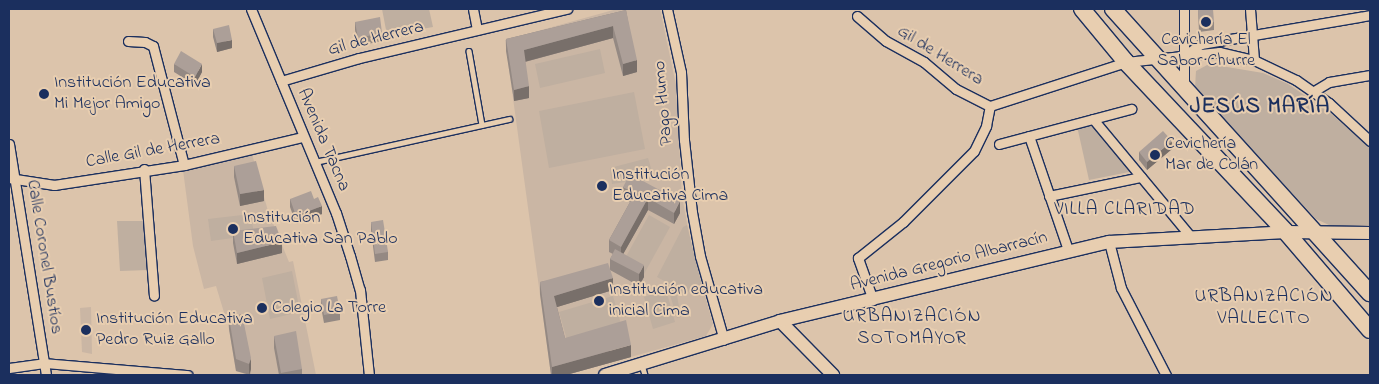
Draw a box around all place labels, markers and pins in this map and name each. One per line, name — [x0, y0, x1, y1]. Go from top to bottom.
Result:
marker: Cevichería El Sabor Churre — [1200, 16, 1212, 28]
place label: Cevichería El Sabor Churre — [1157, 30, 1255, 72]
place label: Institución Educativa Mi Mejor Amigo — [54, 73, 211, 116]
marker: Institución Educativa Mi Mejor Amigo — [38, 88, 50, 100]
place label: Cevichería Mar de Colán — [1165, 134, 1258, 176]
marker: Cevichería Mar de Colán — [1149, 149, 1161, 161]
place label: Institución Educativa Cima — [612, 165, 728, 208]
marker: Institución Educativa Cima — [596, 180, 608, 192]
place label: Institución Educativa San Pablo — [243, 208, 397, 250]
marker: Institución Educativa San Pablo — [227, 223, 239, 235]
place label: Institución educativa inicial Cima — [609, 280, 763, 322]
marker: Institución educativa inicial Cima — [593, 295, 605, 307]
place label: Colegio La Torre — [272, 297, 386, 319]
marker: Colegio La Torre — [256, 302, 268, 314]
place label: Institución Educativa Pedro Ruiz Gallo — [96, 309, 253, 352]
marker: Institución Educativa Pedro Ruiz Gallo — [80, 324, 92, 336]

